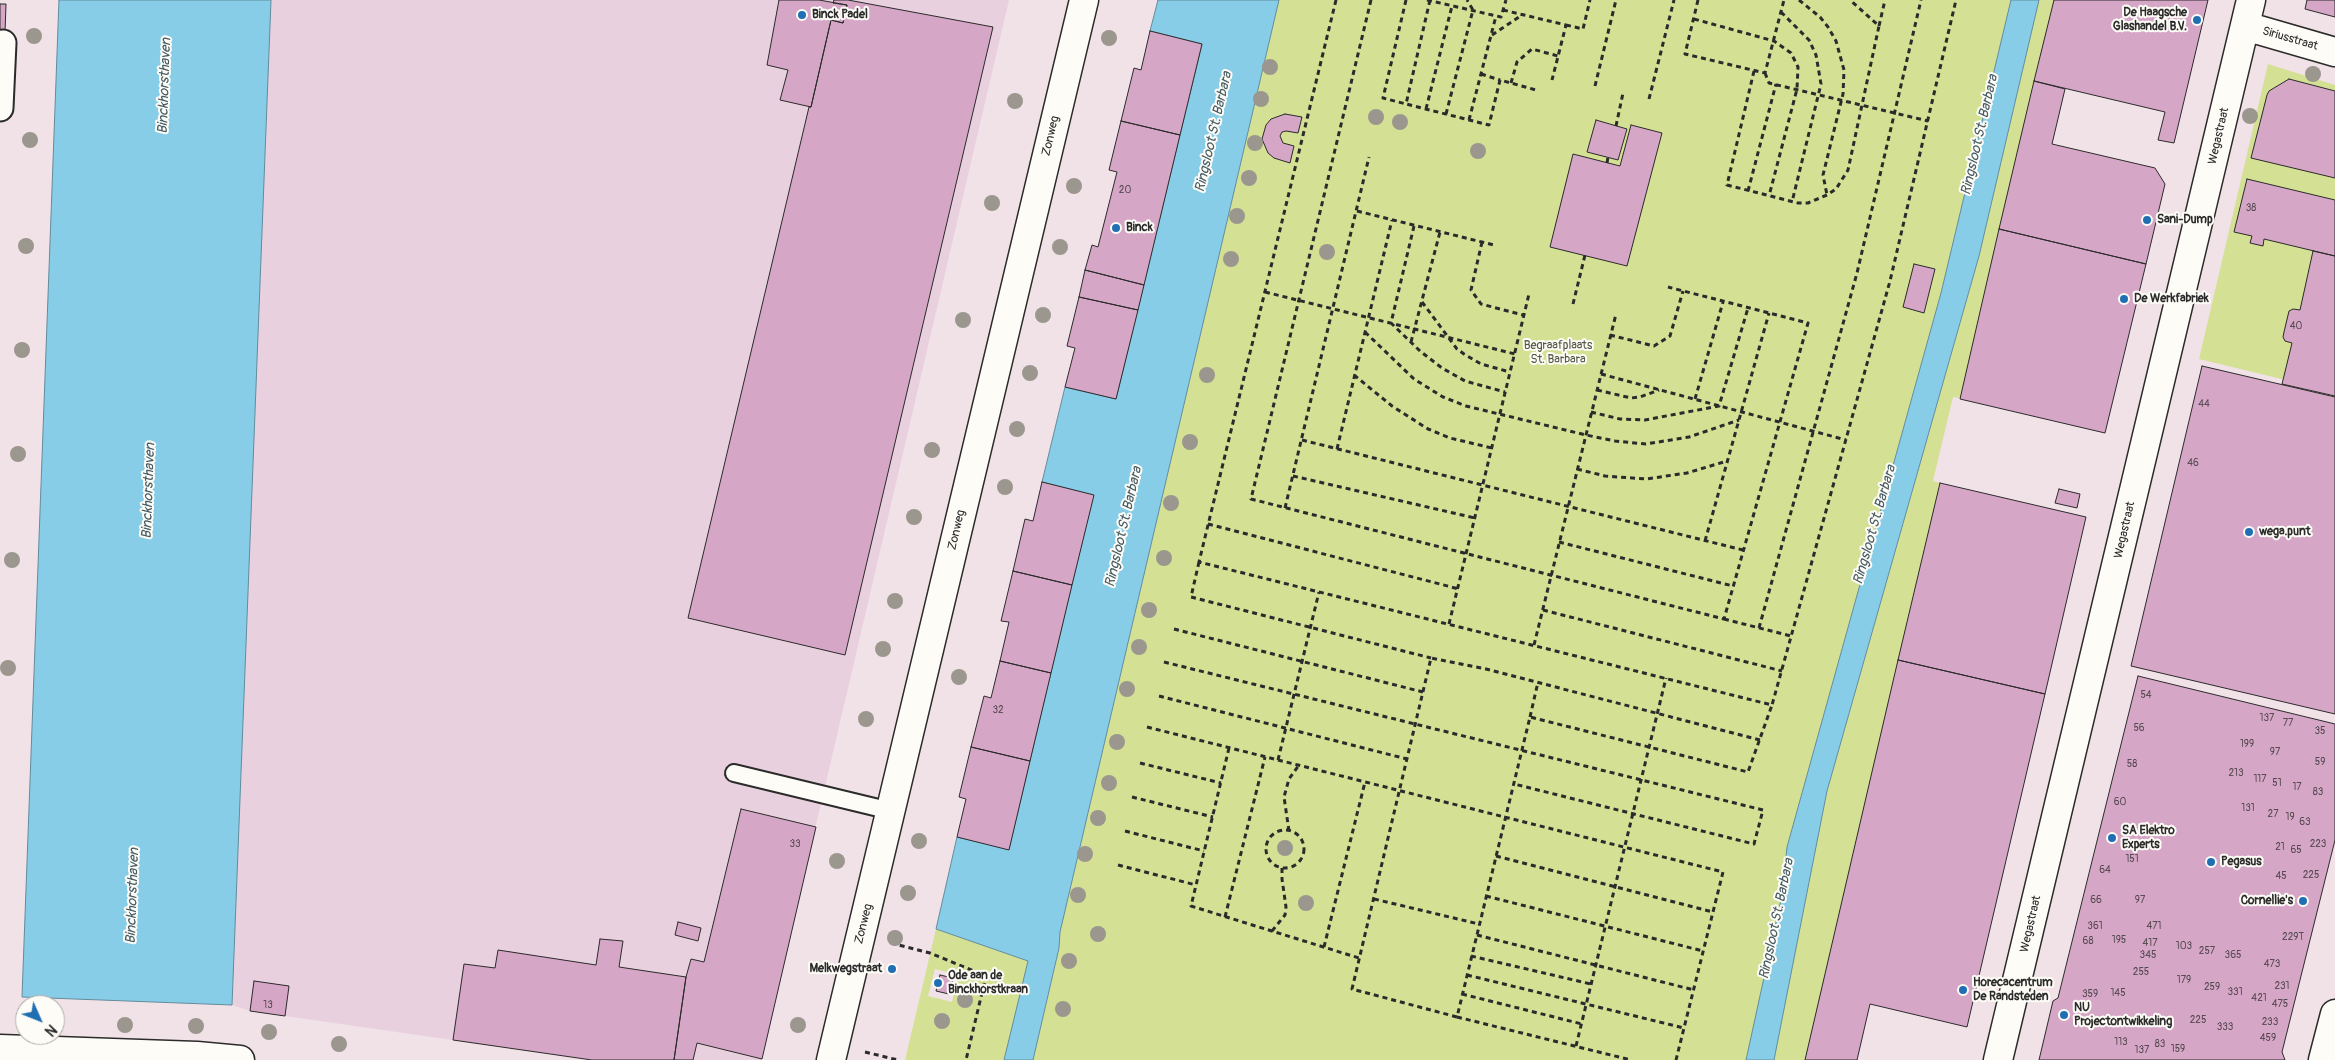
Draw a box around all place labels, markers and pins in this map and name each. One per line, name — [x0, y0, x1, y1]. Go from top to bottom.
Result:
place label: De Haagsche Glashandel B.V. — [2113, 6, 2187, 34]
place label: Binck Padel — [812, 8, 868, 22]
marker: Binck Padel — [796, 9, 808, 21]
marker: De Haagsche Glashandel B.V. — [2191, 14, 2203, 26]
place label: Sani-Dump — [2157, 213, 2213, 227]
marker: Sani-Dump — [2141, 214, 2153, 226]
place label: Binck — [1126, 221, 1153, 235]
marker: Binck — [1110, 222, 1122, 234]
place label: De Werkfabriek — [2134, 292, 2209, 306]
marker: De Werkfabriek — [2118, 293, 2130, 305]
place label: wega.punt — [2259, 525, 2310, 539]
marker: wega.punt — [2243, 526, 2255, 538]
place label: SA Elektro Experts — [2122, 824, 2175, 852]
marker: SA Elektro Experts — [2106, 832, 2118, 844]
place label: Pegasus — [2221, 855, 2262, 869]
marker: Pegasus — [2205, 856, 2217, 868]
place label: Cornellie's — [2241, 894, 2293, 908]
marker: Cornellie's — [2297, 895, 2309, 907]
place label: Melkwegstraat — [809, 962, 882, 976]
marker: Melkwegstraat — [886, 963, 898, 975]
place label: Ode aan de Binckhorstkraan — [948, 969, 1028, 997]
place label: Horecacentrum De Randsteden — [1973, 976, 2053, 1004]
marker: Ode aan de Binckhorstkraan — [932, 977, 944, 989]
marker: Horecacentrum De Randsteden — [1957, 984, 1969, 996]
place label: NU Projectontwikkeling — [2074, 1001, 2172, 1029]
marker: NU Projectontwikkeling — [2058, 1009, 2070, 1021]

